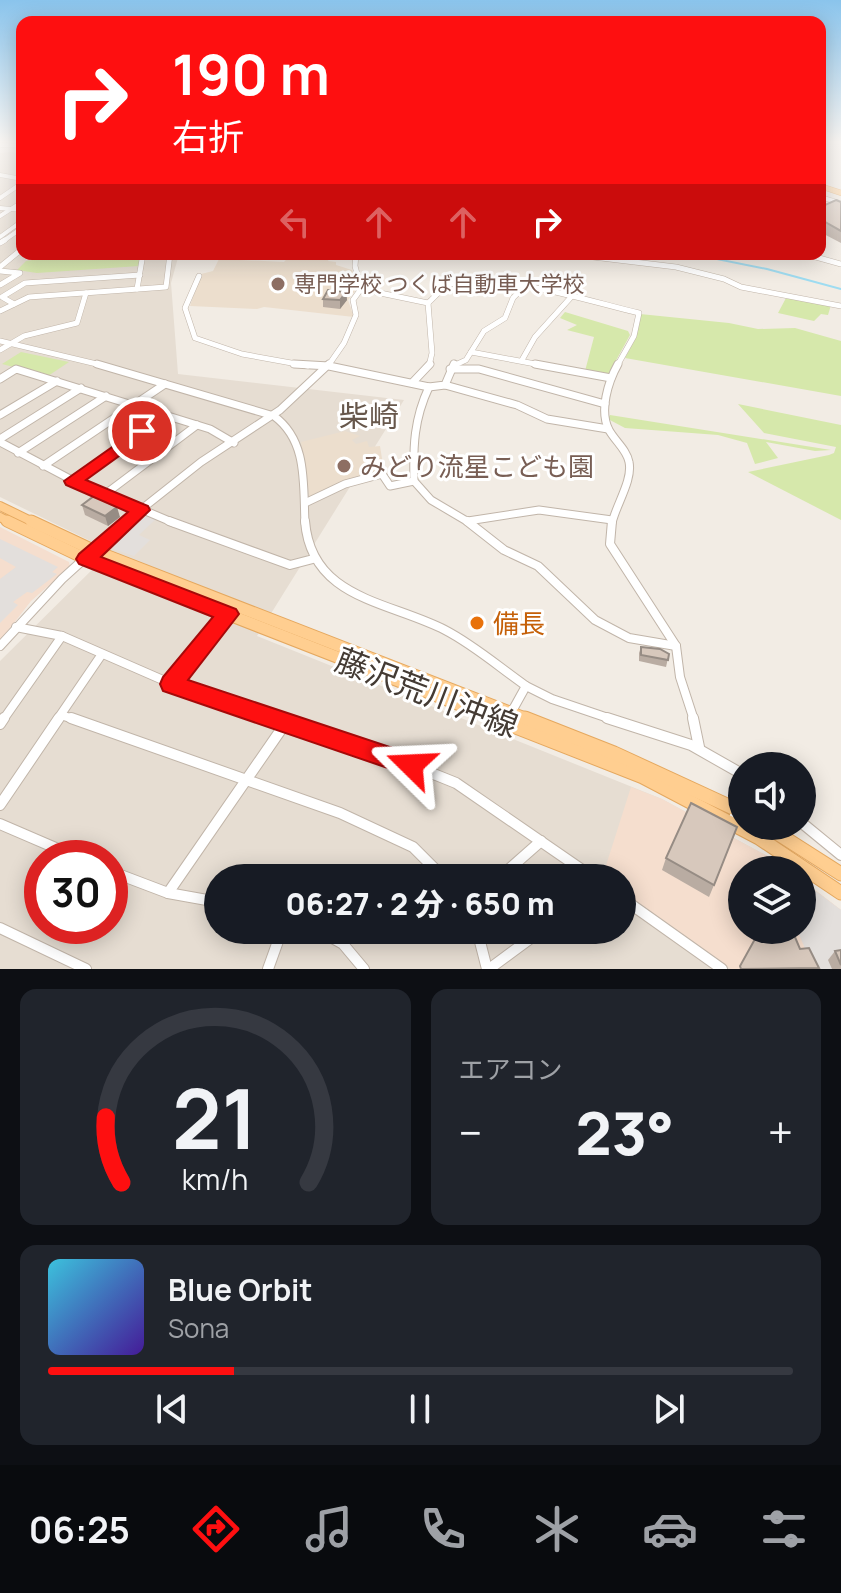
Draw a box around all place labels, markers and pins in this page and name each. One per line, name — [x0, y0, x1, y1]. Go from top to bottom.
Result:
place label: 専門学校 つくば自動車大学校 — [294, 269, 584, 299]
marker: 専門学校 つくば自動車大学校 — [269, 275, 287, 293]
pin — [108, 397, 176, 465]
place label: みどり流星こども園 — [360, 448, 594, 484]
marker: みどり流星こども園 — [335, 457, 353, 475]
place label: 備長 — [493, 605, 545, 641]
marker: 備長 — [468, 614, 486, 632]

